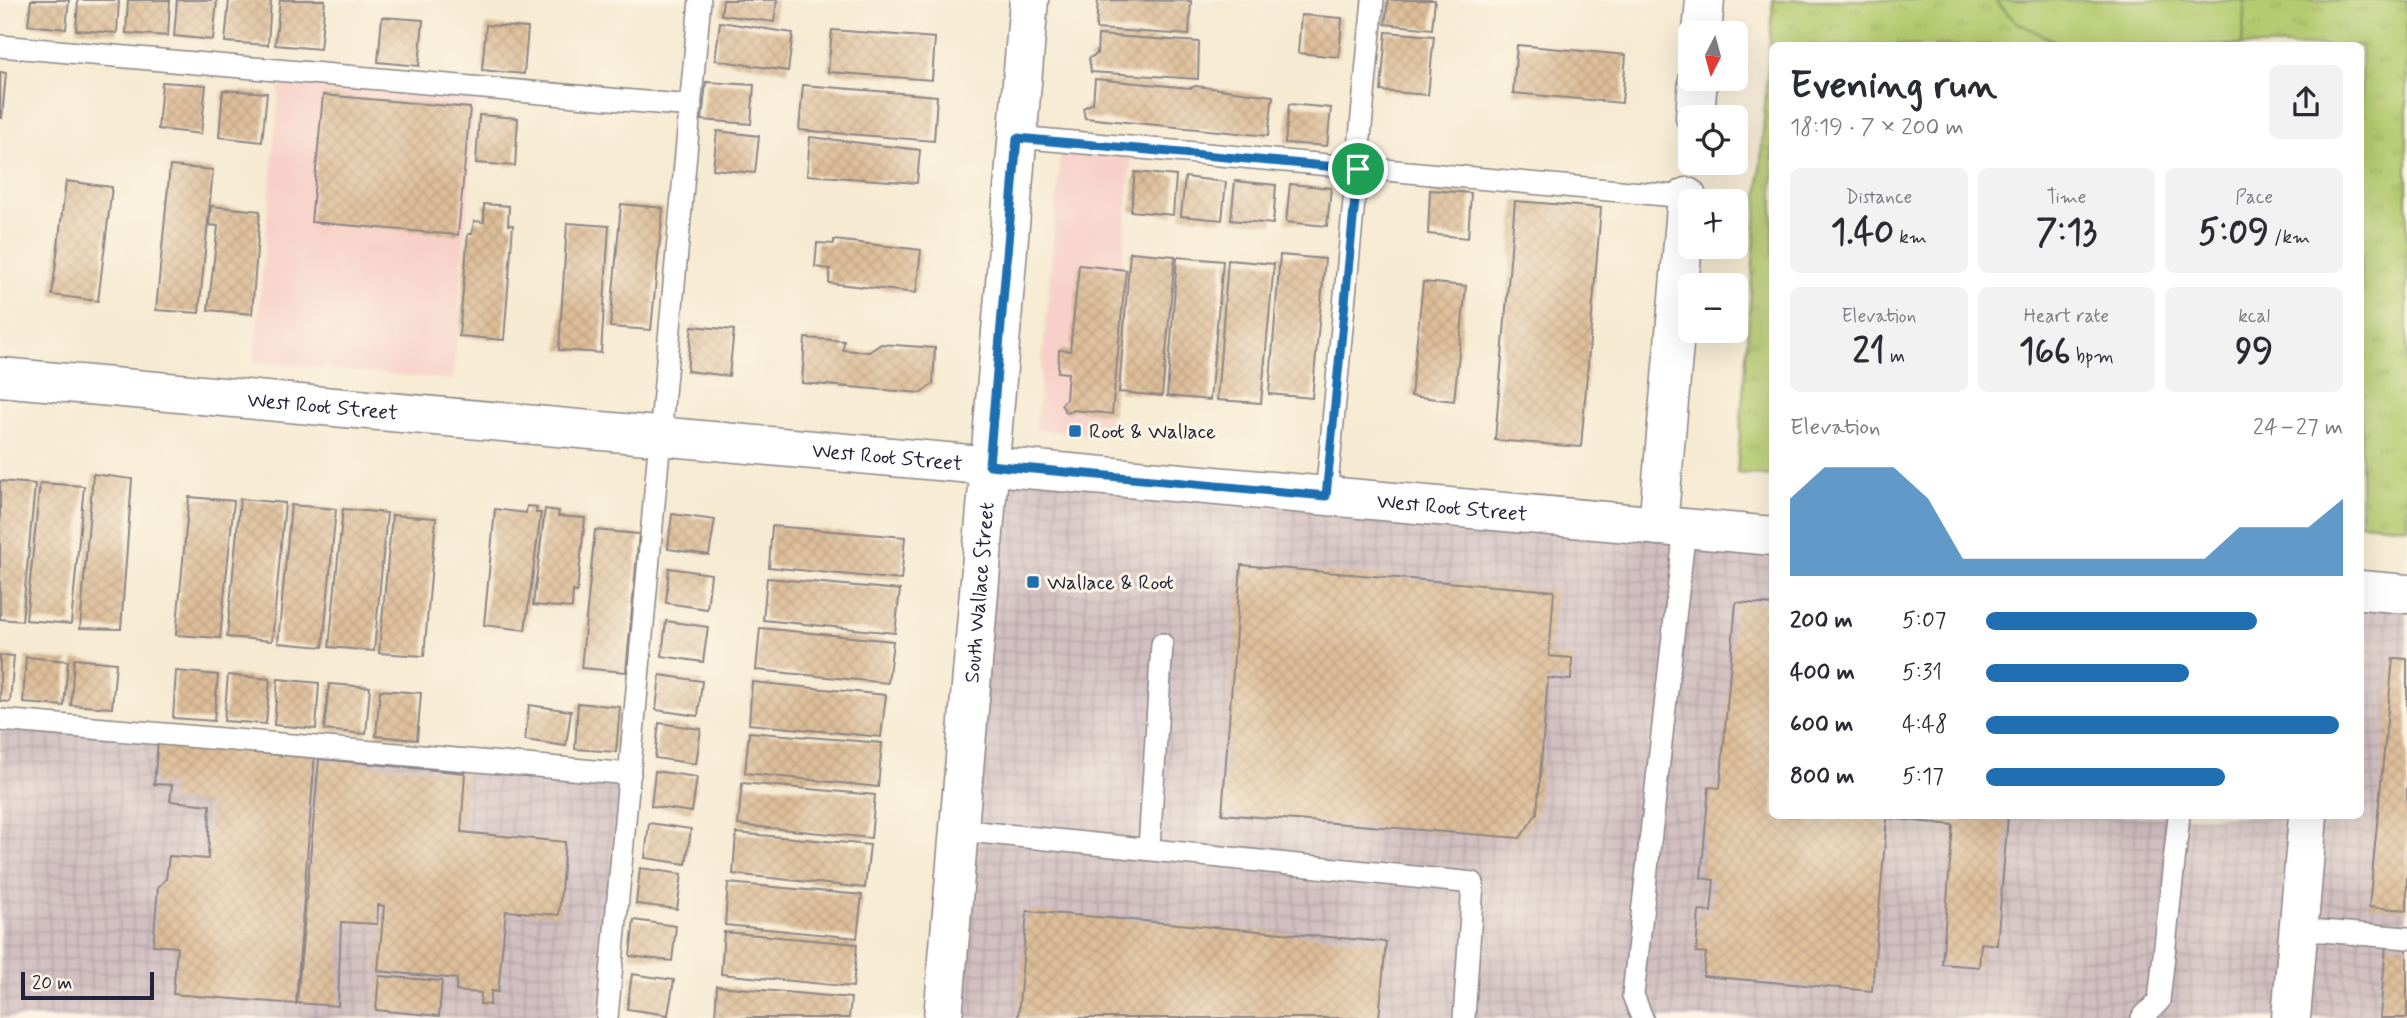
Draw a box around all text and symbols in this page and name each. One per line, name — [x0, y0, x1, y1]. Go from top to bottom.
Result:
north arrow — [1678, 21, 1748, 91]
map controls — [1678, 21, 1748, 343]
text: Evening run — [1790, 62, 1997, 111]
button: share — [2269, 65, 2343, 139]
button: locate — [1678, 105, 1748, 175]
text: 18:19 · 7 × 200 m — [1790, 113, 1964, 143]
pin — [1328, 139, 1388, 199]
icon: arrive — [1339, 150, 1377, 188]
text: Distance — [1845, 185, 1912, 210]
text: Time — [2047, 185, 2086, 210]
text: Pace — [2235, 185, 2273, 210]
button: + — [1678, 189, 1748, 259]
text: 1.40 — [1831, 210, 1894, 256]
text: 7:13 — [2036, 210, 2097, 256]
text: 5:09 — [2198, 210, 2269, 256]
text: km — [1894, 225, 1927, 250]
text: /km — [2269, 225, 2310, 250]
button: − — [1678, 273, 1748, 343]
text: Elevation — [1841, 304, 1916, 329]
text: Heart rate — [2024, 304, 2109, 329]
text: kcal — [2238, 304, 2270, 329]
text: 21 — [1853, 329, 1885, 375]
text: 166 — [2019, 329, 2071, 375]
text: 99 — [2235, 329, 2273, 375]
text: m — [1885, 344, 1905, 369]
text: bpm — [2071, 344, 2114, 369]
street label: West Root Street — [246, 386, 399, 428]
text: Elevation — [1790, 413, 1881, 443]
text: 24–27 m — [2253, 413, 2343, 443]
place label: Root & Wallace — [1089, 418, 1216, 446]
marker: Root & Wallace — [1067, 423, 1083, 439]
street label: West Root Street — [811, 437, 964, 478]
street label: West Root Street — [1375, 488, 1529, 529]
street label: South Wallace Street — [958, 501, 1002, 684]
place label: Wallace & Root — [1047, 569, 1174, 597]
marker: Wallace & Root — [1025, 574, 1041, 590]
text: 200 m — [1790, 606, 1853, 636]
text: 5:07 — [1902, 606, 1946, 636]
text: 400 m — [1790, 658, 1855, 688]
text: 5:31 — [1902, 658, 1942, 688]
text: 600 m — [1790, 710, 1853, 740]
text: 4:48 — [1902, 710, 1948, 740]
text: 800 m — [1790, 762, 1854, 792]
text: 5:17 — [1902, 762, 1944, 792]
scale bar — [21, 969, 154, 1001]
text: 20 m — [32, 971, 72, 996]

